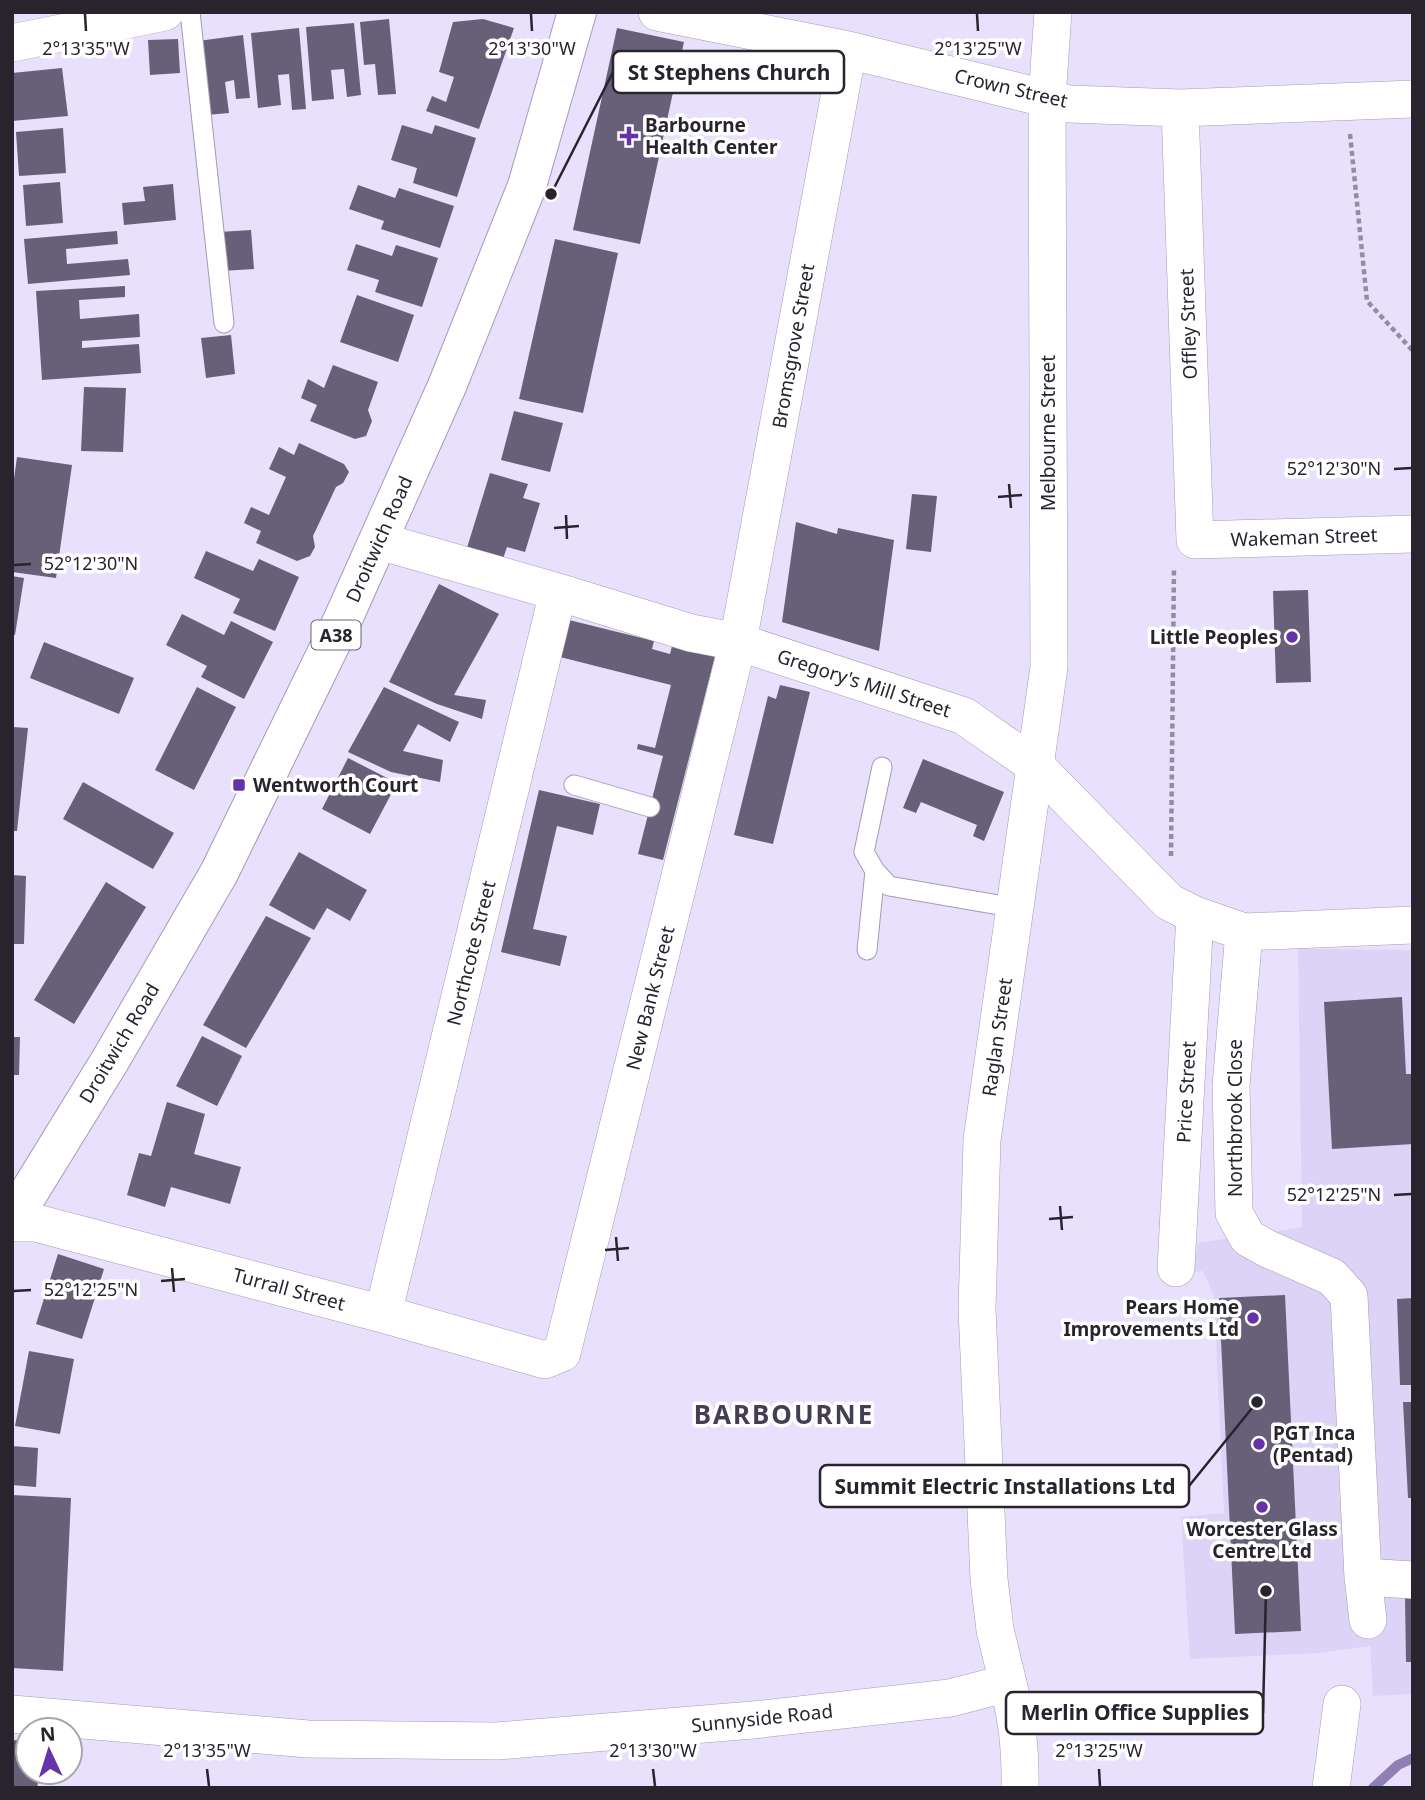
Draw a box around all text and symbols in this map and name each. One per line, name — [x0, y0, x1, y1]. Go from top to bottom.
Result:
text: 2°13'35"W — [42, 36, 130, 60]
text: 2°13'30"W — [488, 36, 576, 60]
text: 2°13'25"W — [934, 36, 1022, 60]
callout: St Stephens Church — [613, 51, 844, 93]
text: St Stephens Church — [628, 58, 830, 86]
street label: Crown Street — [952, 62, 1070, 114]
place label: Barbourne Health Center — [645, 112, 778, 160]
marker: Barbourne Health Center — [619, 126, 639, 146]
street label: Bromsgrove Street — [766, 261, 820, 430]
street label: Offley Street — [1173, 268, 1203, 380]
street label: Melbourne Street — [1035, 355, 1061, 511]
text: 52°12'30"N — [1287, 456, 1381, 480]
street label: Droitwich Road — [339, 472, 419, 606]
street label: Wakeman Street — [1230, 521, 1378, 553]
text: 52°12'30"N — [44, 551, 138, 575]
road number: A38 — [312, 620, 360, 650]
place label: Little Peoples — [1150, 624, 1278, 650]
marker: Little Peoples — [1284, 629, 1300, 645]
street label: Gregory's Mill Street — [774, 643, 954, 723]
place label: Wentworth Court — [253, 772, 418, 798]
marker: Wentworth Court — [231, 777, 247, 793]
street label: Northcote Street — [440, 878, 502, 1028]
street label: New Bank Street — [620, 923, 680, 1073]
street label: Raglan Street — [976, 976, 1018, 1098]
street label: Droitwich Road — [73, 978, 165, 1108]
street label: Northbrook Close — [1222, 1039, 1248, 1197]
street label: Price Street — [1170, 1040, 1202, 1144]
text: 52°12'25"N — [1287, 1182, 1381, 1206]
street label: Turrall Street — [230, 1262, 348, 1316]
text: 52°12'25"N — [44, 1277, 138, 1301]
place label: Pears Home Improvements Ltd — [1063, 1294, 1239, 1342]
marker: Pears Home Improvements Ltd — [1245, 1310, 1261, 1326]
district label: BARBOURNE — [694, 1396, 874, 1432]
place label: PGT Inca (Pentad) — [1273, 1420, 1355, 1468]
marker: PGT Inca (Pentad) — [1251, 1436, 1267, 1452]
callout: Summit Electric Installations Ltd — [820, 1465, 1189, 1507]
text: Summit Electric Installations Ltd — [835, 1472, 1175, 1500]
marker: Worcester Glass Centre Ltd — [1254, 1499, 1270, 1515]
place label: Worcester Glass Centre Ltd — [1186, 1516, 1338, 1564]
callout: Merlin Office Supplies — [1006, 1692, 1263, 1734]
street label: Sunnyside Road — [690, 1698, 834, 1738]
text: Merlin Office Supplies — [1021, 1698, 1249, 1726]
north arrow — [14, 1716, 84, 1786]
text: N — [39, 1721, 56, 1748]
text: 2°13'35"W — [163, 1738, 251, 1762]
text: 2°13'30"W — [609, 1738, 697, 1762]
text: 2°13'25"W — [1055, 1738, 1143, 1762]

